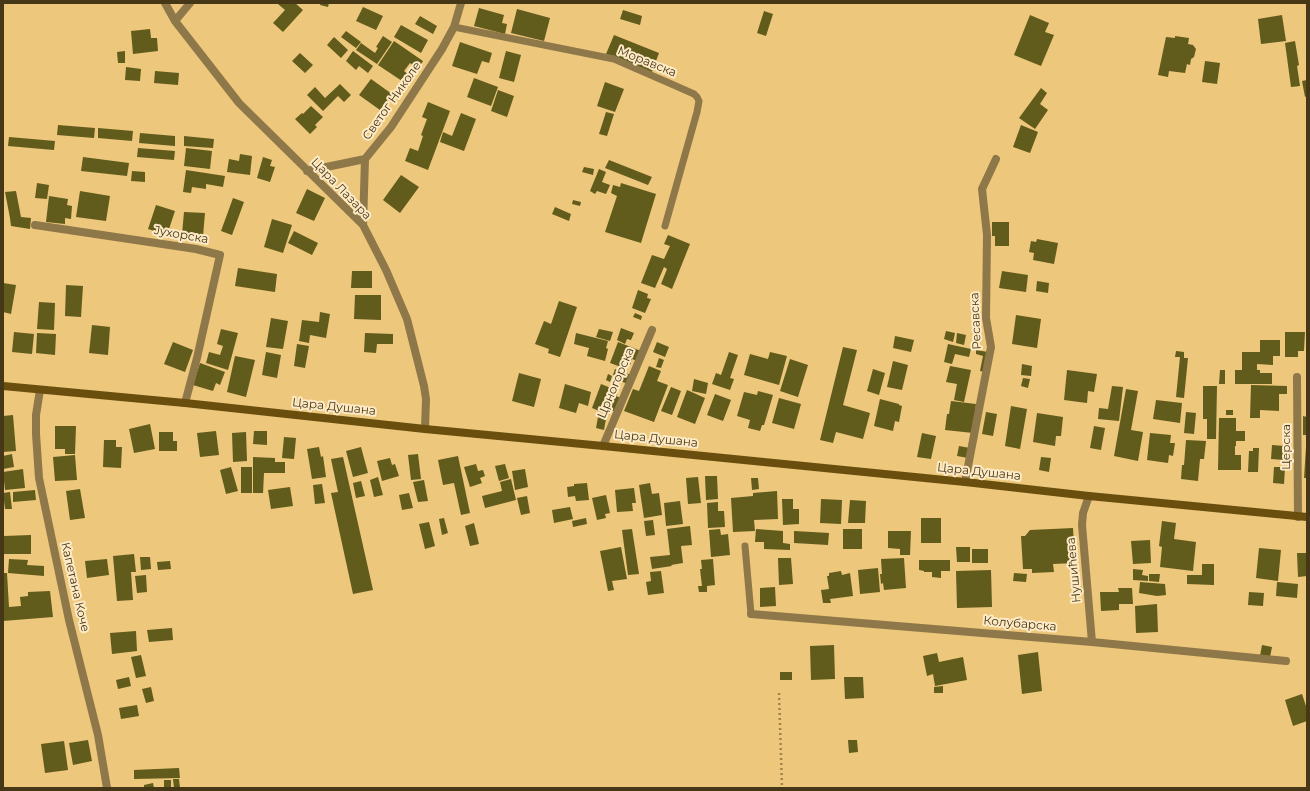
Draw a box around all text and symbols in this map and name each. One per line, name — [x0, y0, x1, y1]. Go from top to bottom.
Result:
street label: Моравска — [615, 44, 679, 80]
street label: Светог Николе — [360, 59, 424, 143]
street label: Цара Лазара — [308, 155, 374, 223]
street label: Јухорска — [152, 223, 210, 247]
street label: Ресавска — [967, 292, 985, 350]
street label: Црногорска — [595, 345, 637, 421]
street label: Цара Душана — [291, 395, 377, 419]
street label: Церска — [1279, 424, 1293, 470]
street label: Цара Душана — [613, 427, 699, 451]
street label: Цара Душана — [936, 460, 1022, 484]
street label: Нушићева — [1064, 537, 1084, 603]
street label: Капетана Коче — [58, 541, 92, 633]
street label: Колубарска — [983, 614, 1057, 634]

